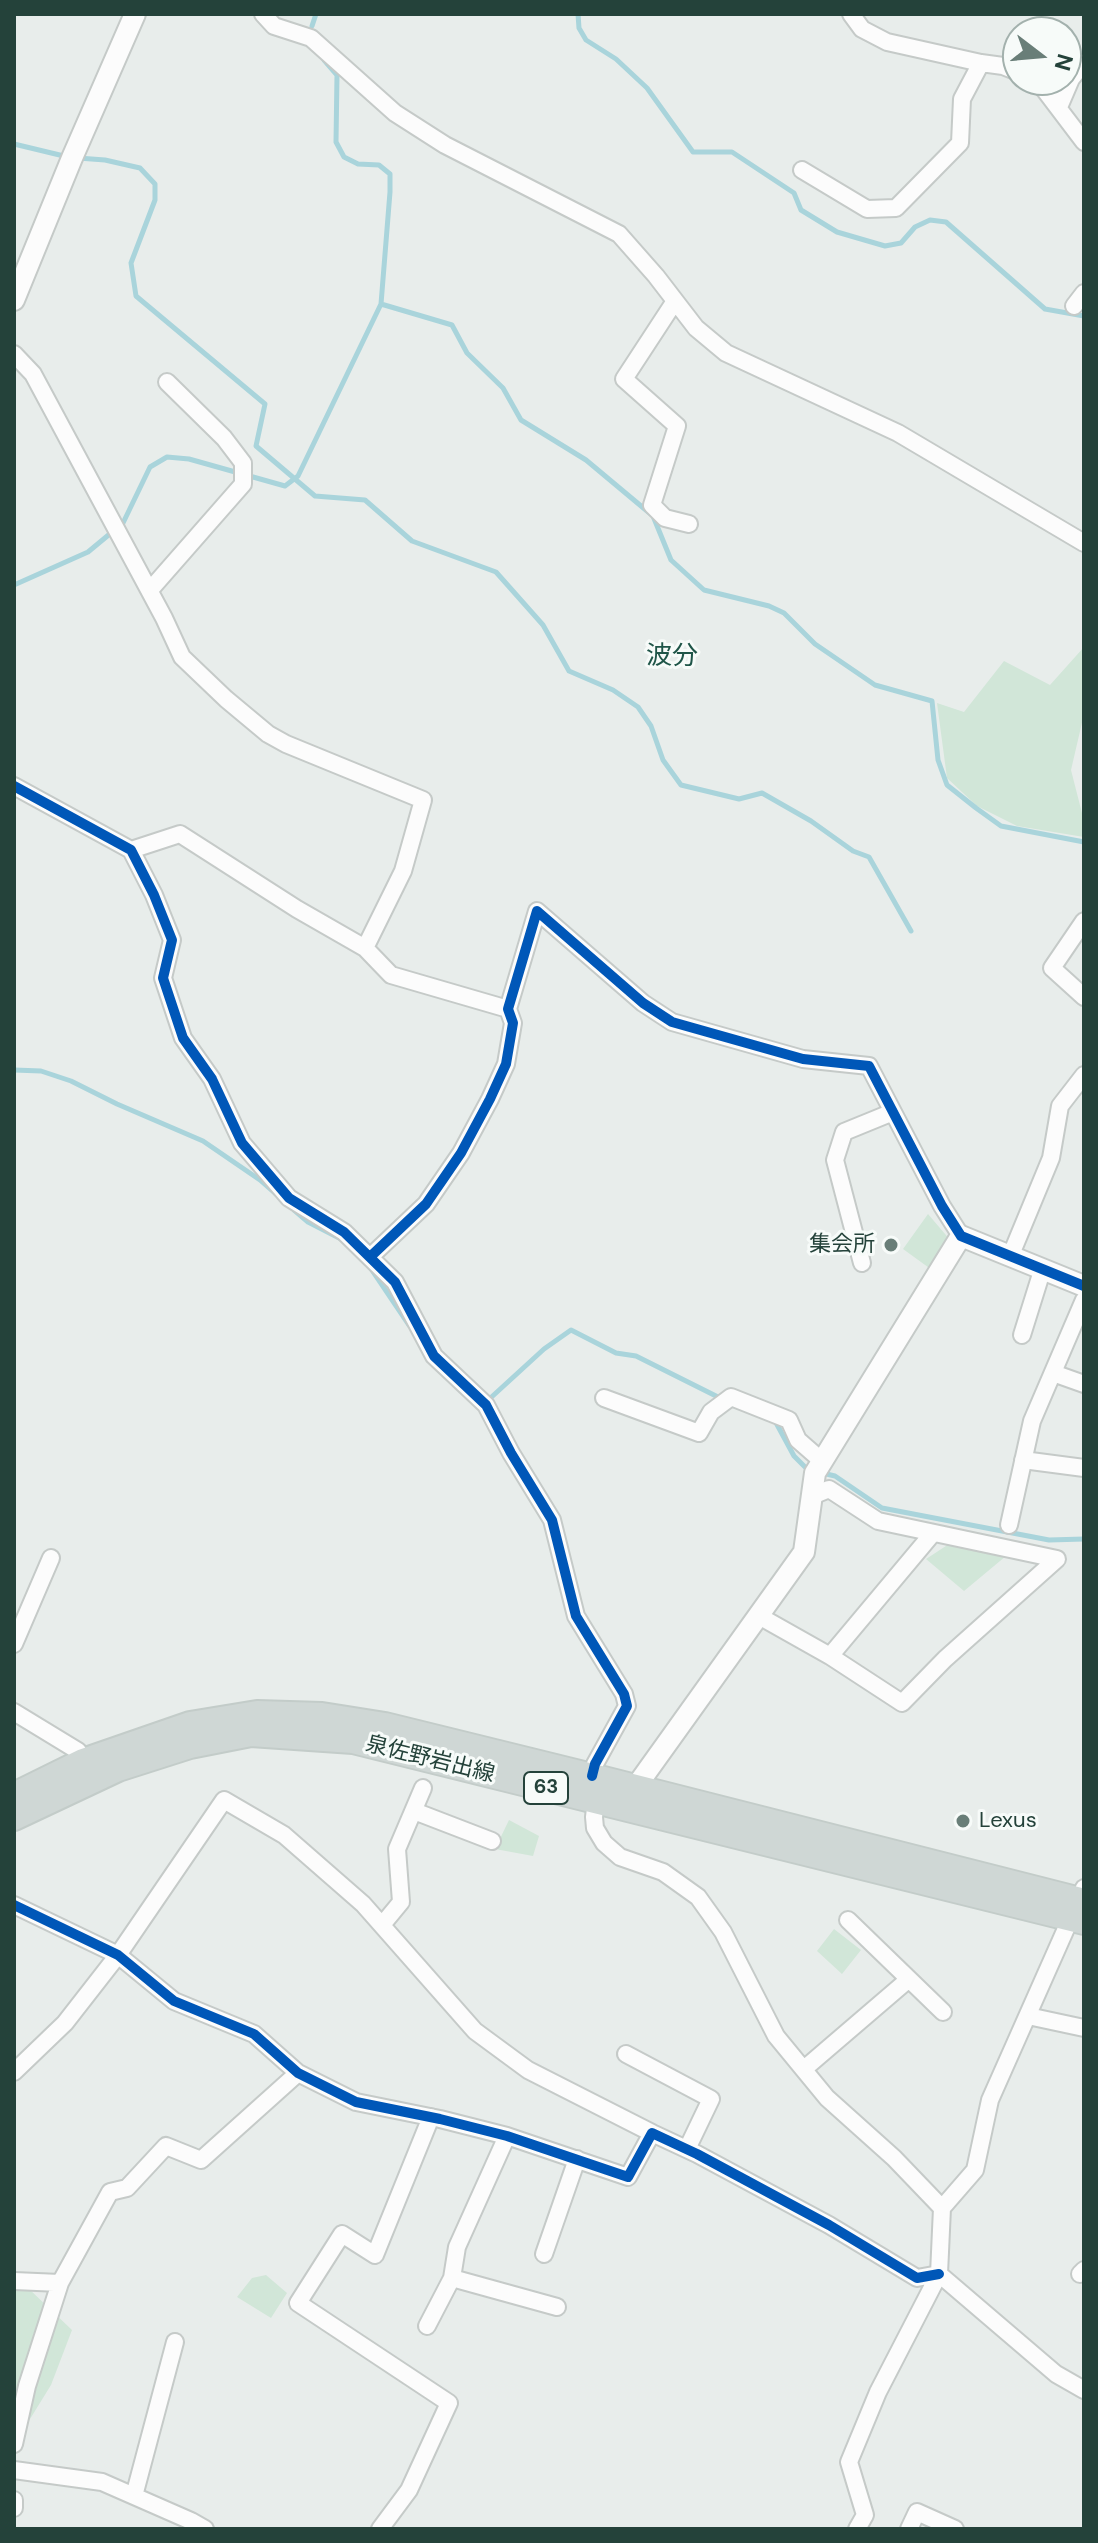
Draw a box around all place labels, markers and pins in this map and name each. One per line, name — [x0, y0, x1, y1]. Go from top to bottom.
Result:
place label: 集会所 — [809, 1232, 875, 1258]
marker: 集会所 — [882, 1236, 900, 1254]
place label: Lexus — [979, 1808, 1037, 1834]
marker: Lexus — [954, 1812, 972, 1830]

